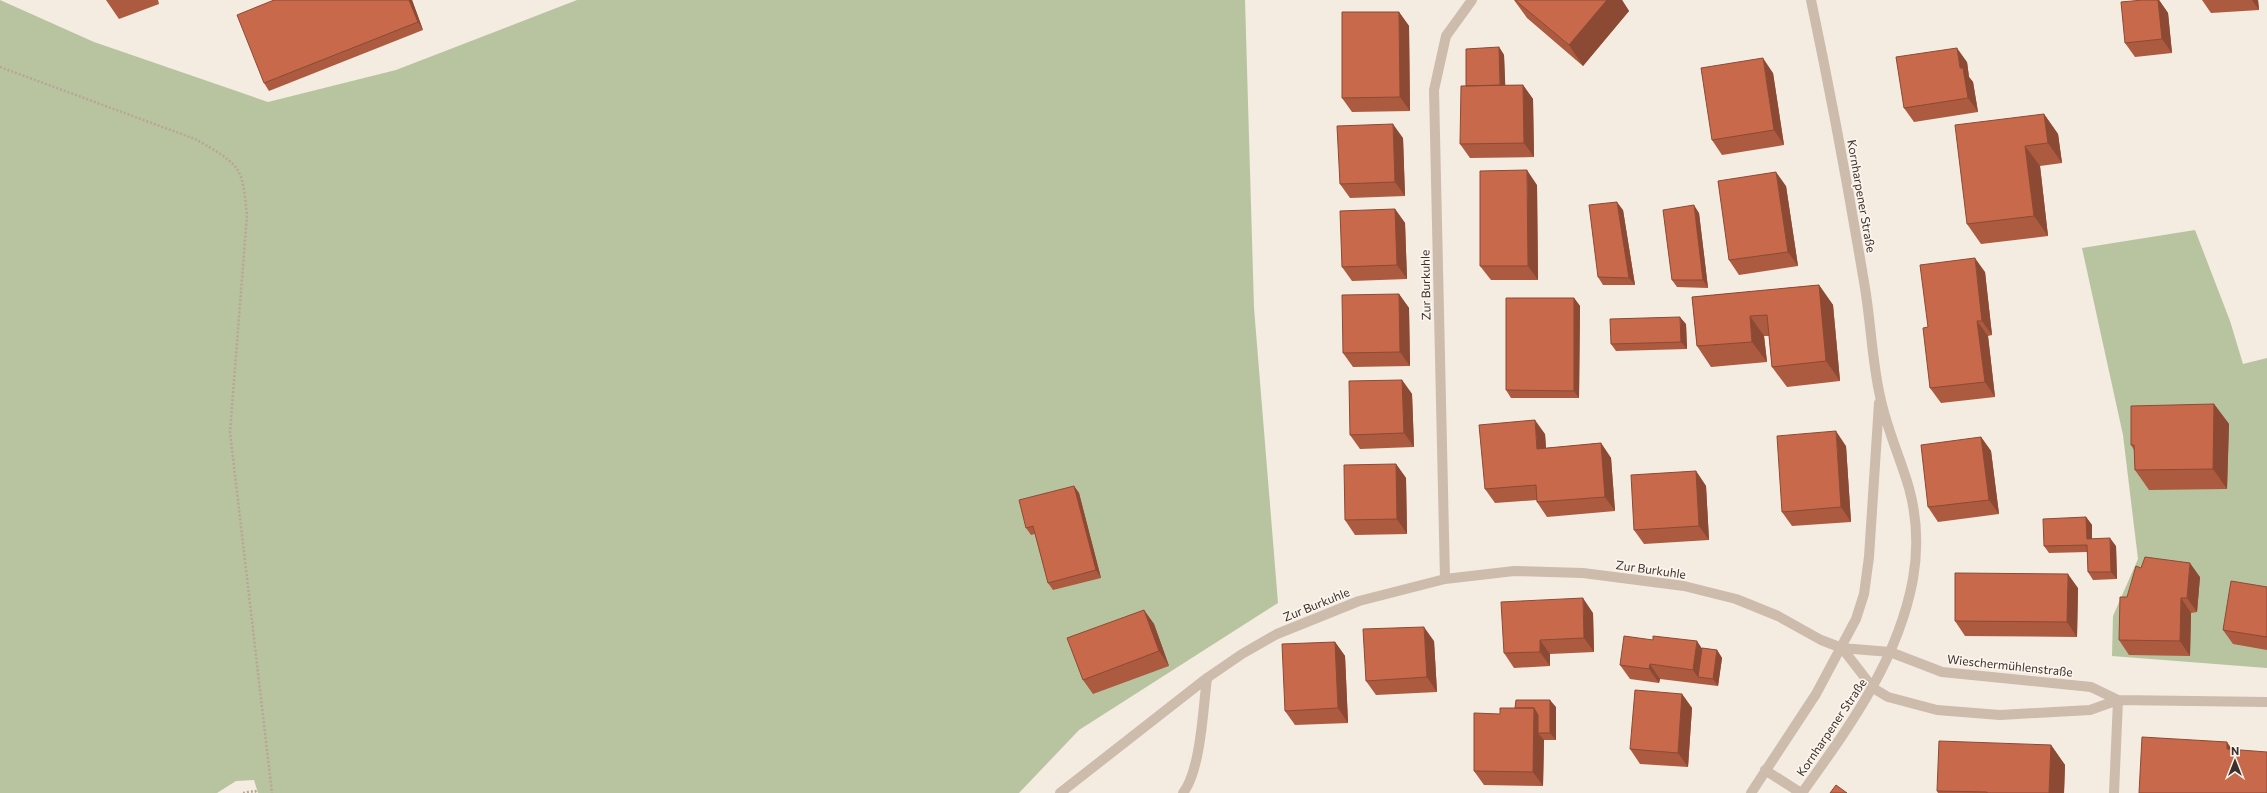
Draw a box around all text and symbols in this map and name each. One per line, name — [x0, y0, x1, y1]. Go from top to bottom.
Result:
street label: Kornharpener Straße — [1845, 138, 1879, 254]
street label: Zur Burkuhle — [1417, 250, 1433, 320]
street label: Zur Burkuhle — [1615, 557, 1687, 581]
street label: Zur Burkuhle — [1281, 584, 1351, 624]
street label: Wieschermühlenstraße — [1946, 651, 2074, 679]
street label: Kornharpener Straße — [1793, 676, 1869, 778]
north arrow — [2215, 741, 2255, 781]
text: N — [2231, 744, 2239, 757]

